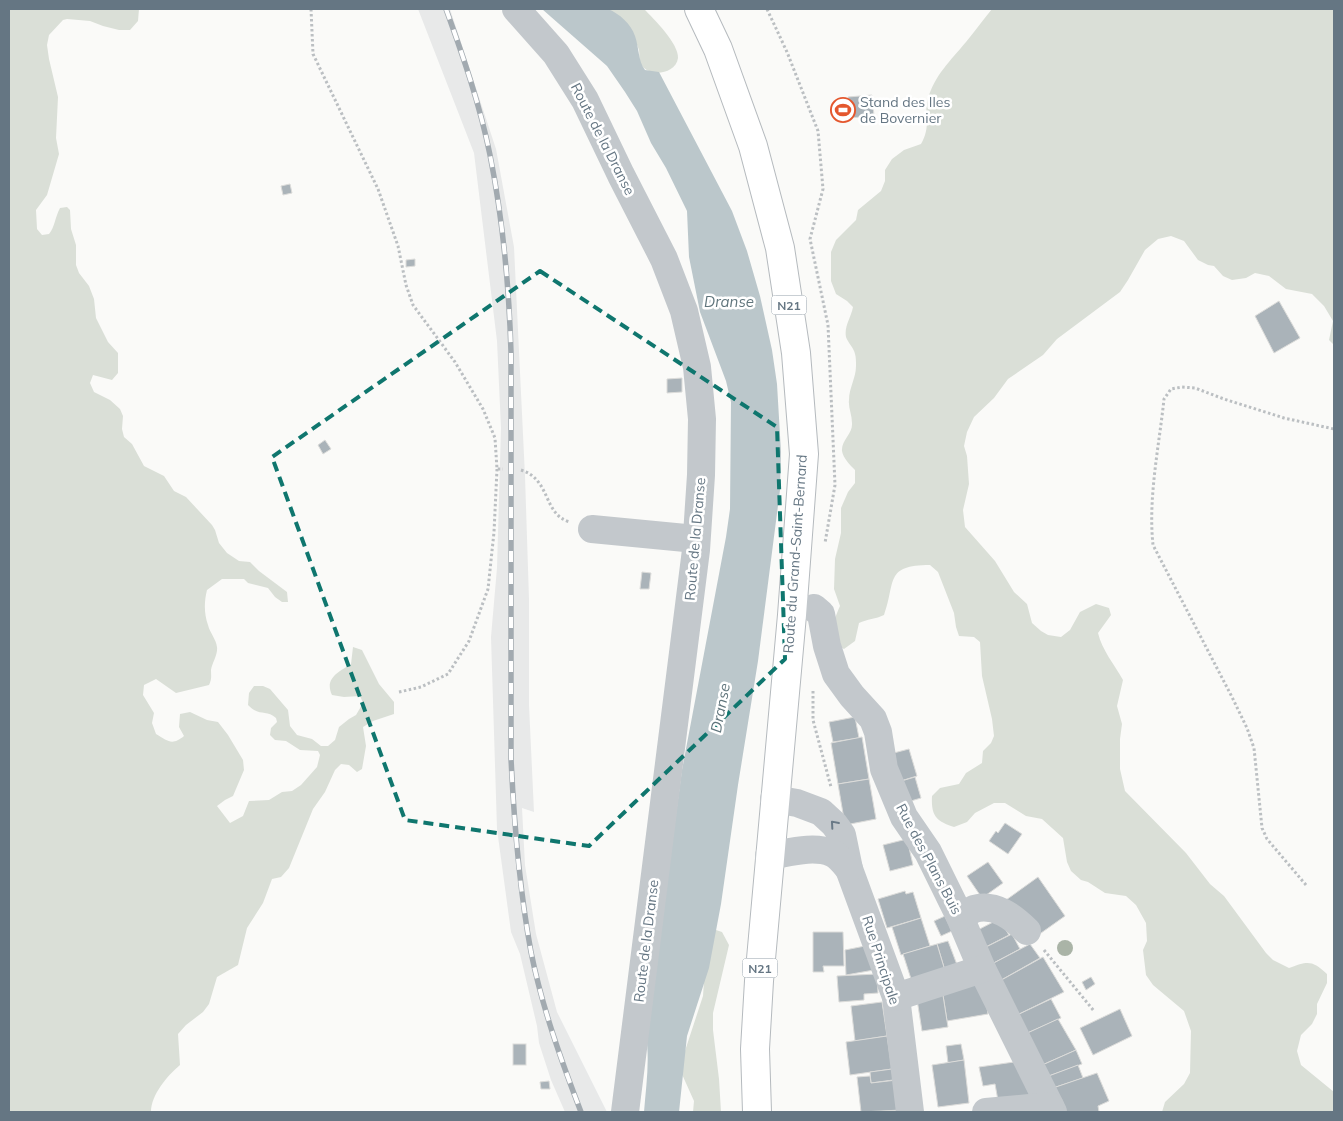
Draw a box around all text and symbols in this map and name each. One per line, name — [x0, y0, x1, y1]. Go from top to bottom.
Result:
street label: Route de la Dranse — [567, 80, 639, 198]
place label: Stand des Iles de Bovernier — [860, 93, 950, 127]
sports icon: Stand des Iles de Bovernier — [830, 97, 856, 123]
water label: Dranse — [704, 292, 754, 311]
road number: N21 — [772, 296, 806, 314]
street label: Route du Grand-Saint-Bernard — [779, 454, 811, 654]
street label: Route de la Dranse — [681, 477, 709, 601]
water label: Dranse — [706, 682, 734, 734]
street label: Rue des Plans Buis — [892, 800, 966, 918]
one-way arrow — [830, 820, 839, 829]
street label: Route de la Dranse — [630, 879, 662, 1003]
street label: Rue Principale — [858, 913, 904, 1007]
road number: N21 — [742, 958, 778, 978]

